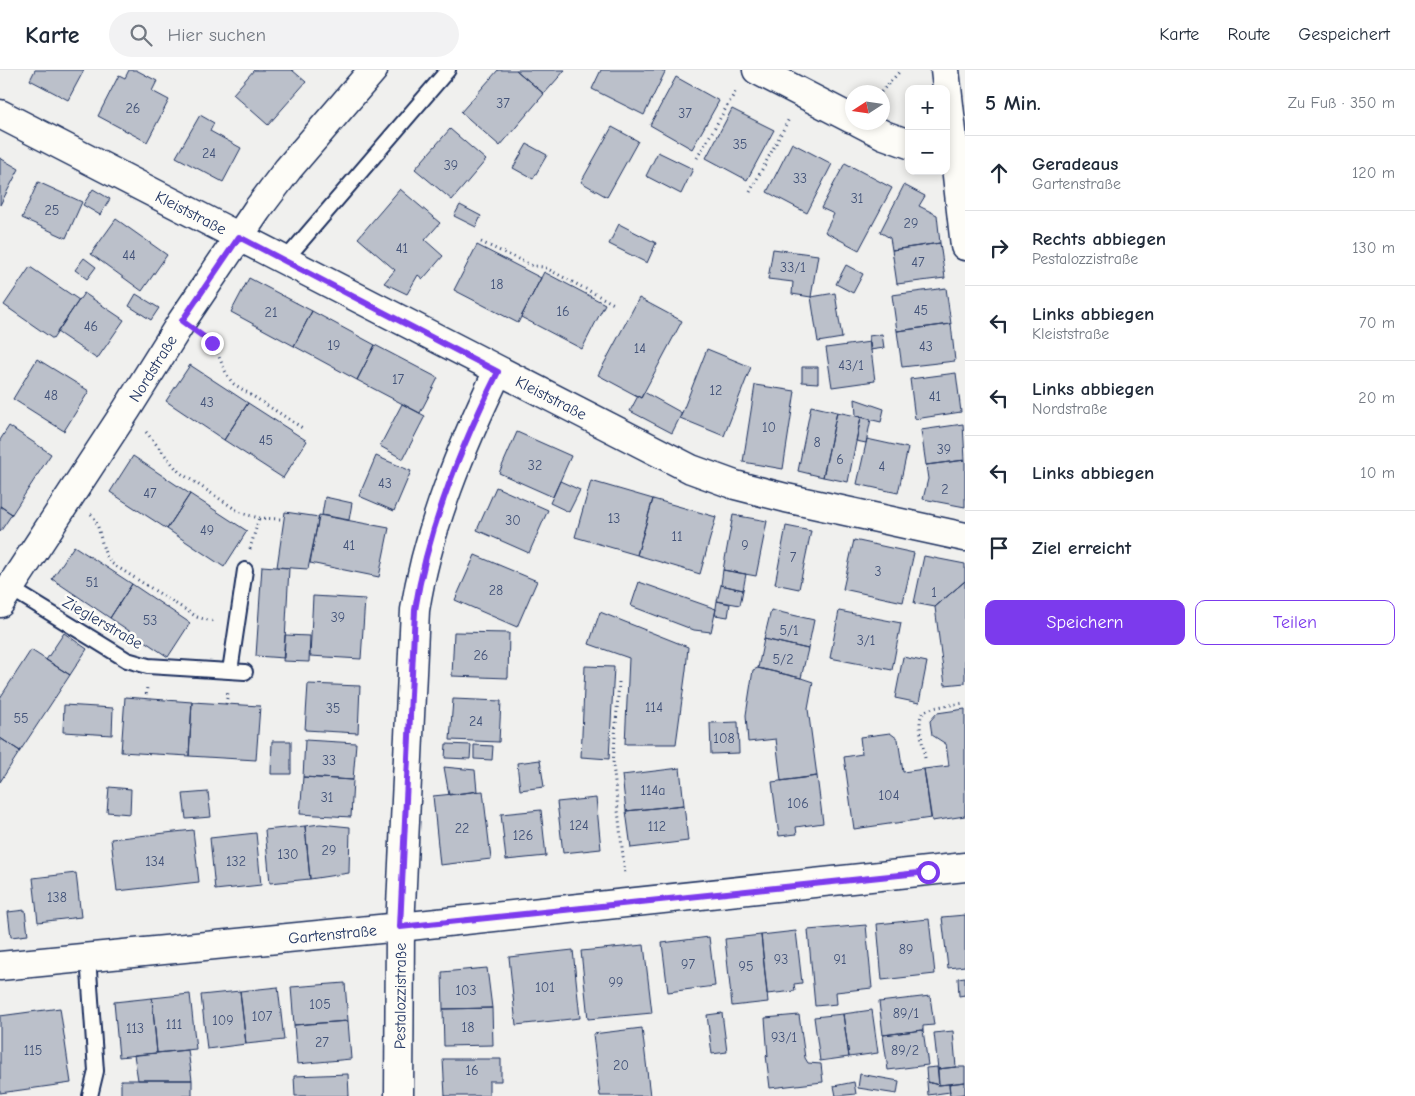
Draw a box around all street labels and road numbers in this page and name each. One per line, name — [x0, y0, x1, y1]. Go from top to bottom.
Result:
street label: Kleiststraße — [152, 187, 229, 239]
street label: Nordstraße — [126, 332, 181, 405]
street label: Kleiststraße — [512, 373, 590, 424]
street label: Zieglerstraße — [59, 593, 146, 653]
street label: Gartenstraße — [287, 921, 378, 948]
street label: Pestalozzistraße — [391, 943, 410, 1049]

